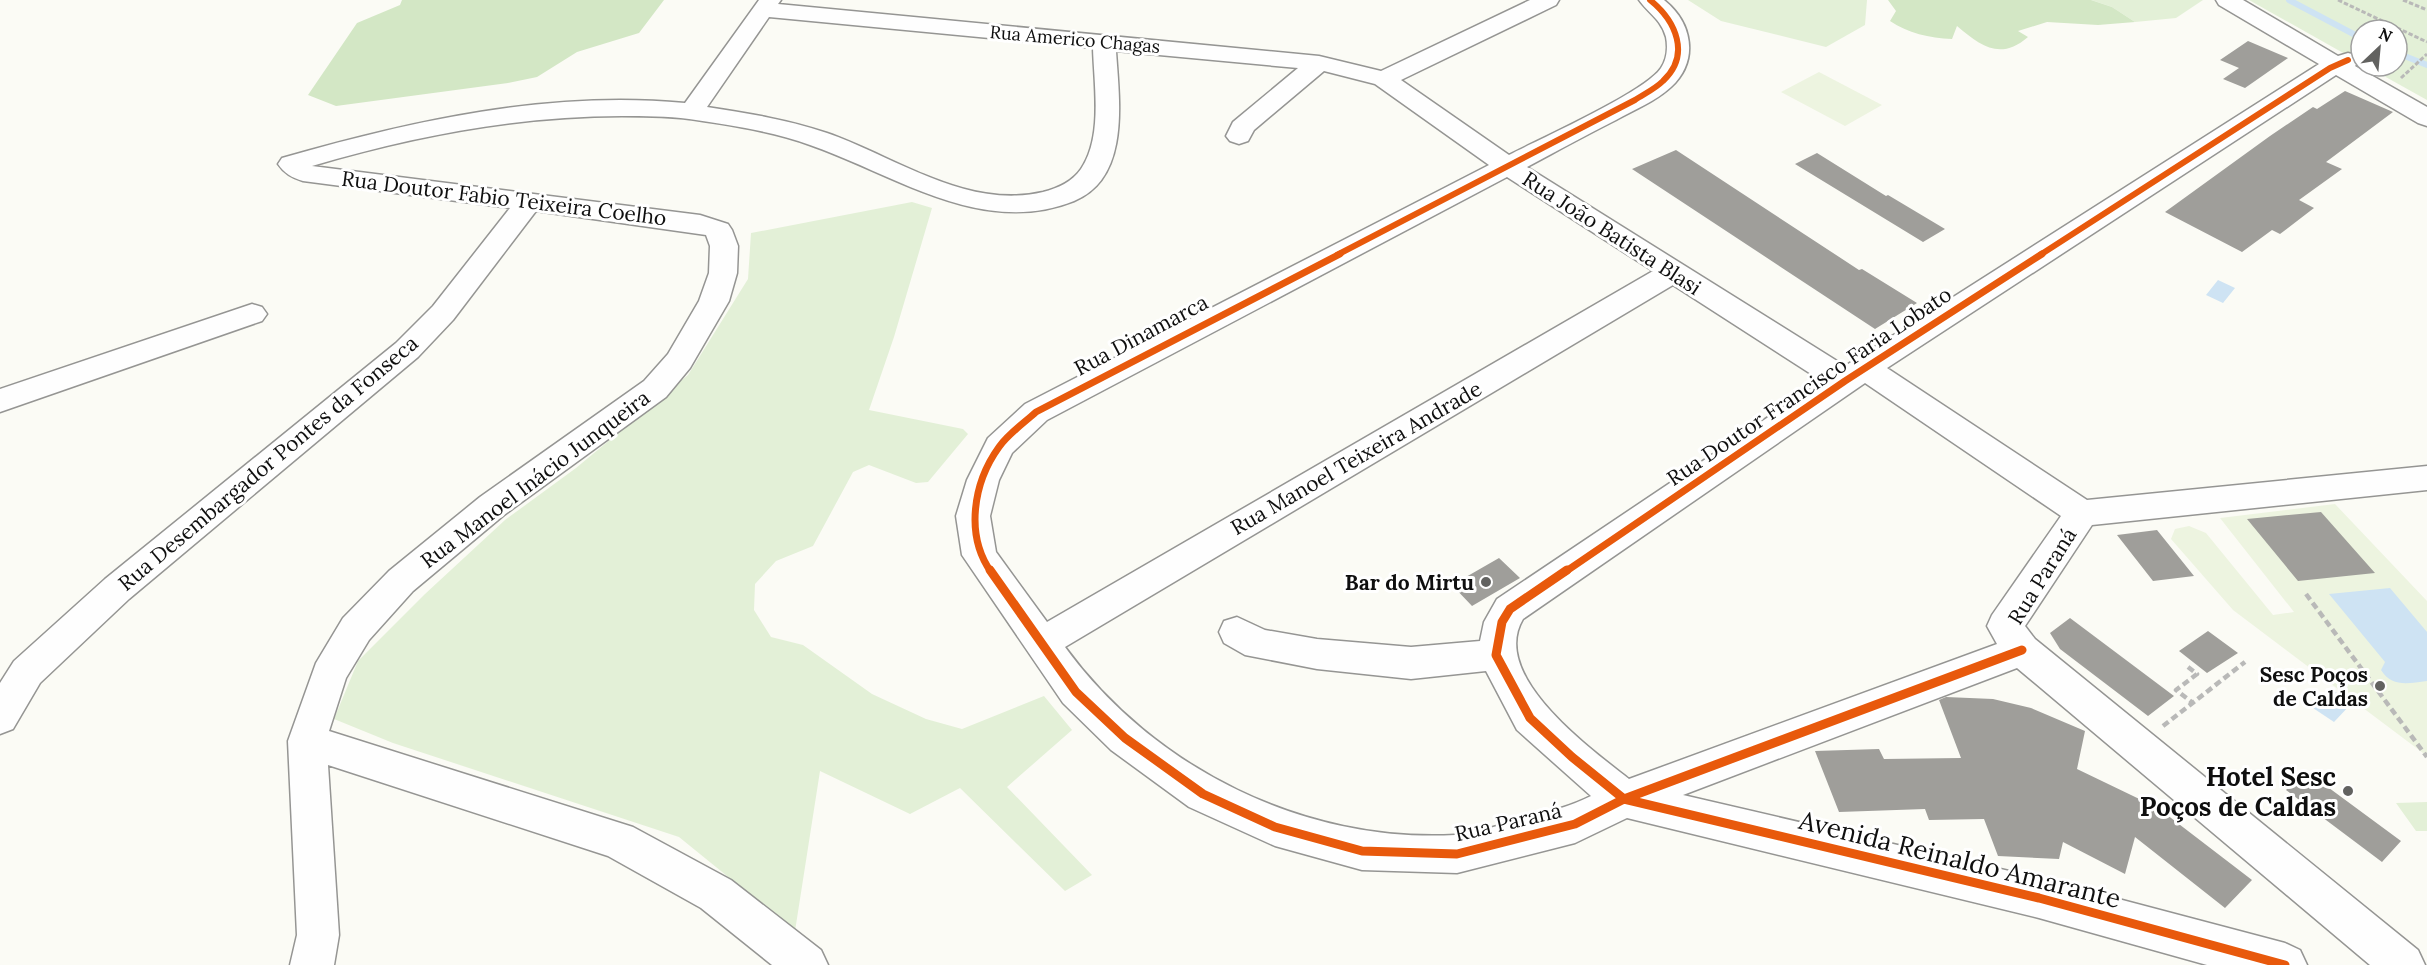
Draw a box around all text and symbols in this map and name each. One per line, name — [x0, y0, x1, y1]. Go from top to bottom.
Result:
north arrow — [2349, 18, 2409, 78]
street label: Rua Americo Chagas — [989, 20, 1161, 58]
text: N — [2376, 23, 2396, 46]
street label: Rua Doutor Fabio Teixeira Coelho — [340, 165, 668, 231]
street label: Rua João Batista Blasi — [1518, 165, 1707, 301]
street label: Rua Doutor Francisco Faria Lobato — [1661, 280, 1957, 492]
street label: Rua Dinamarca — [1069, 288, 1213, 382]
street label: Rua Desembargador Pontes da Fonseca — [113, 329, 424, 596]
street label: Rua Manoel Teixeira Andrade — [1226, 375, 1486, 541]
street label: Rua Manoel Inácio Junqueira — [415, 384, 655, 574]
street label: Rua Paraná — [2002, 523, 2082, 629]
place label: Bar do Mirtu — [1345, 569, 1474, 596]
marker: Bar do Mirtu — [1479, 575, 1493, 589]
place label: Sesc Poços de Caldas — [2260, 661, 2368, 712]
marker: Sesc Poços de Caldas — [2373, 679, 2387, 693]
place label: Hotel Sesc Poços de Caldas — [2140, 760, 2337, 823]
marker: Hotel Sesc Poços de Caldas — [2341, 784, 2355, 798]
street label: Rua Paraná — [1452, 797, 1564, 847]
street label: Avenida Reinaldo Amarante — [1795, 803, 2124, 915]

